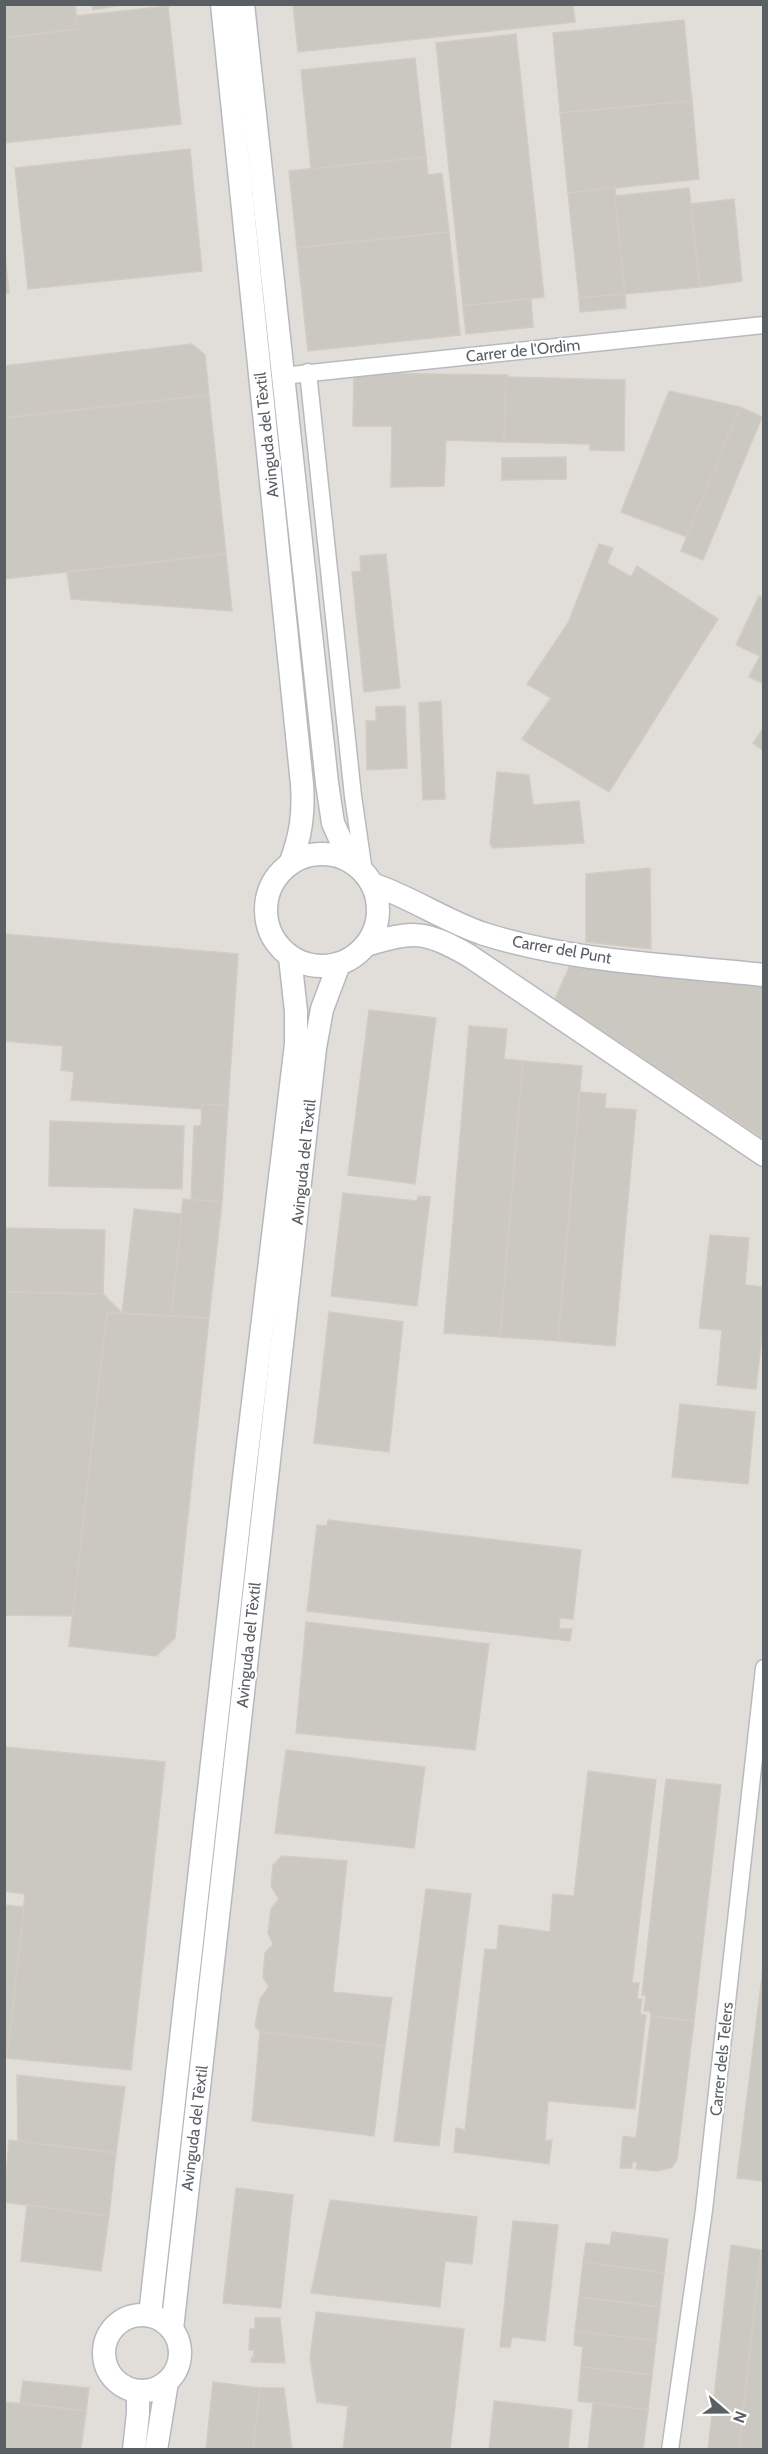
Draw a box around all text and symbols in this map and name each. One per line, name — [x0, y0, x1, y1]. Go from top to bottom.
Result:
street label: Carrer de l'Ordim — [465, 335, 581, 366]
street label: Avinguda del Tèxtil — [250, 371, 283, 499]
street label: Carrer del Punt — [511, 931, 614, 968]
street label: Avinguda del Tèxtil — [287, 1098, 320, 1226]
street label: Avinguda del Tèxtil — [232, 1581, 265, 1709]
street label: Carrer dels Telers — [706, 2001, 737, 2117]
street label: Avinguda del Tèxtil — [177, 2064, 212, 2192]
north arrow — [696, 2382, 756, 2442]
text: N — [729, 2408, 750, 2426]

